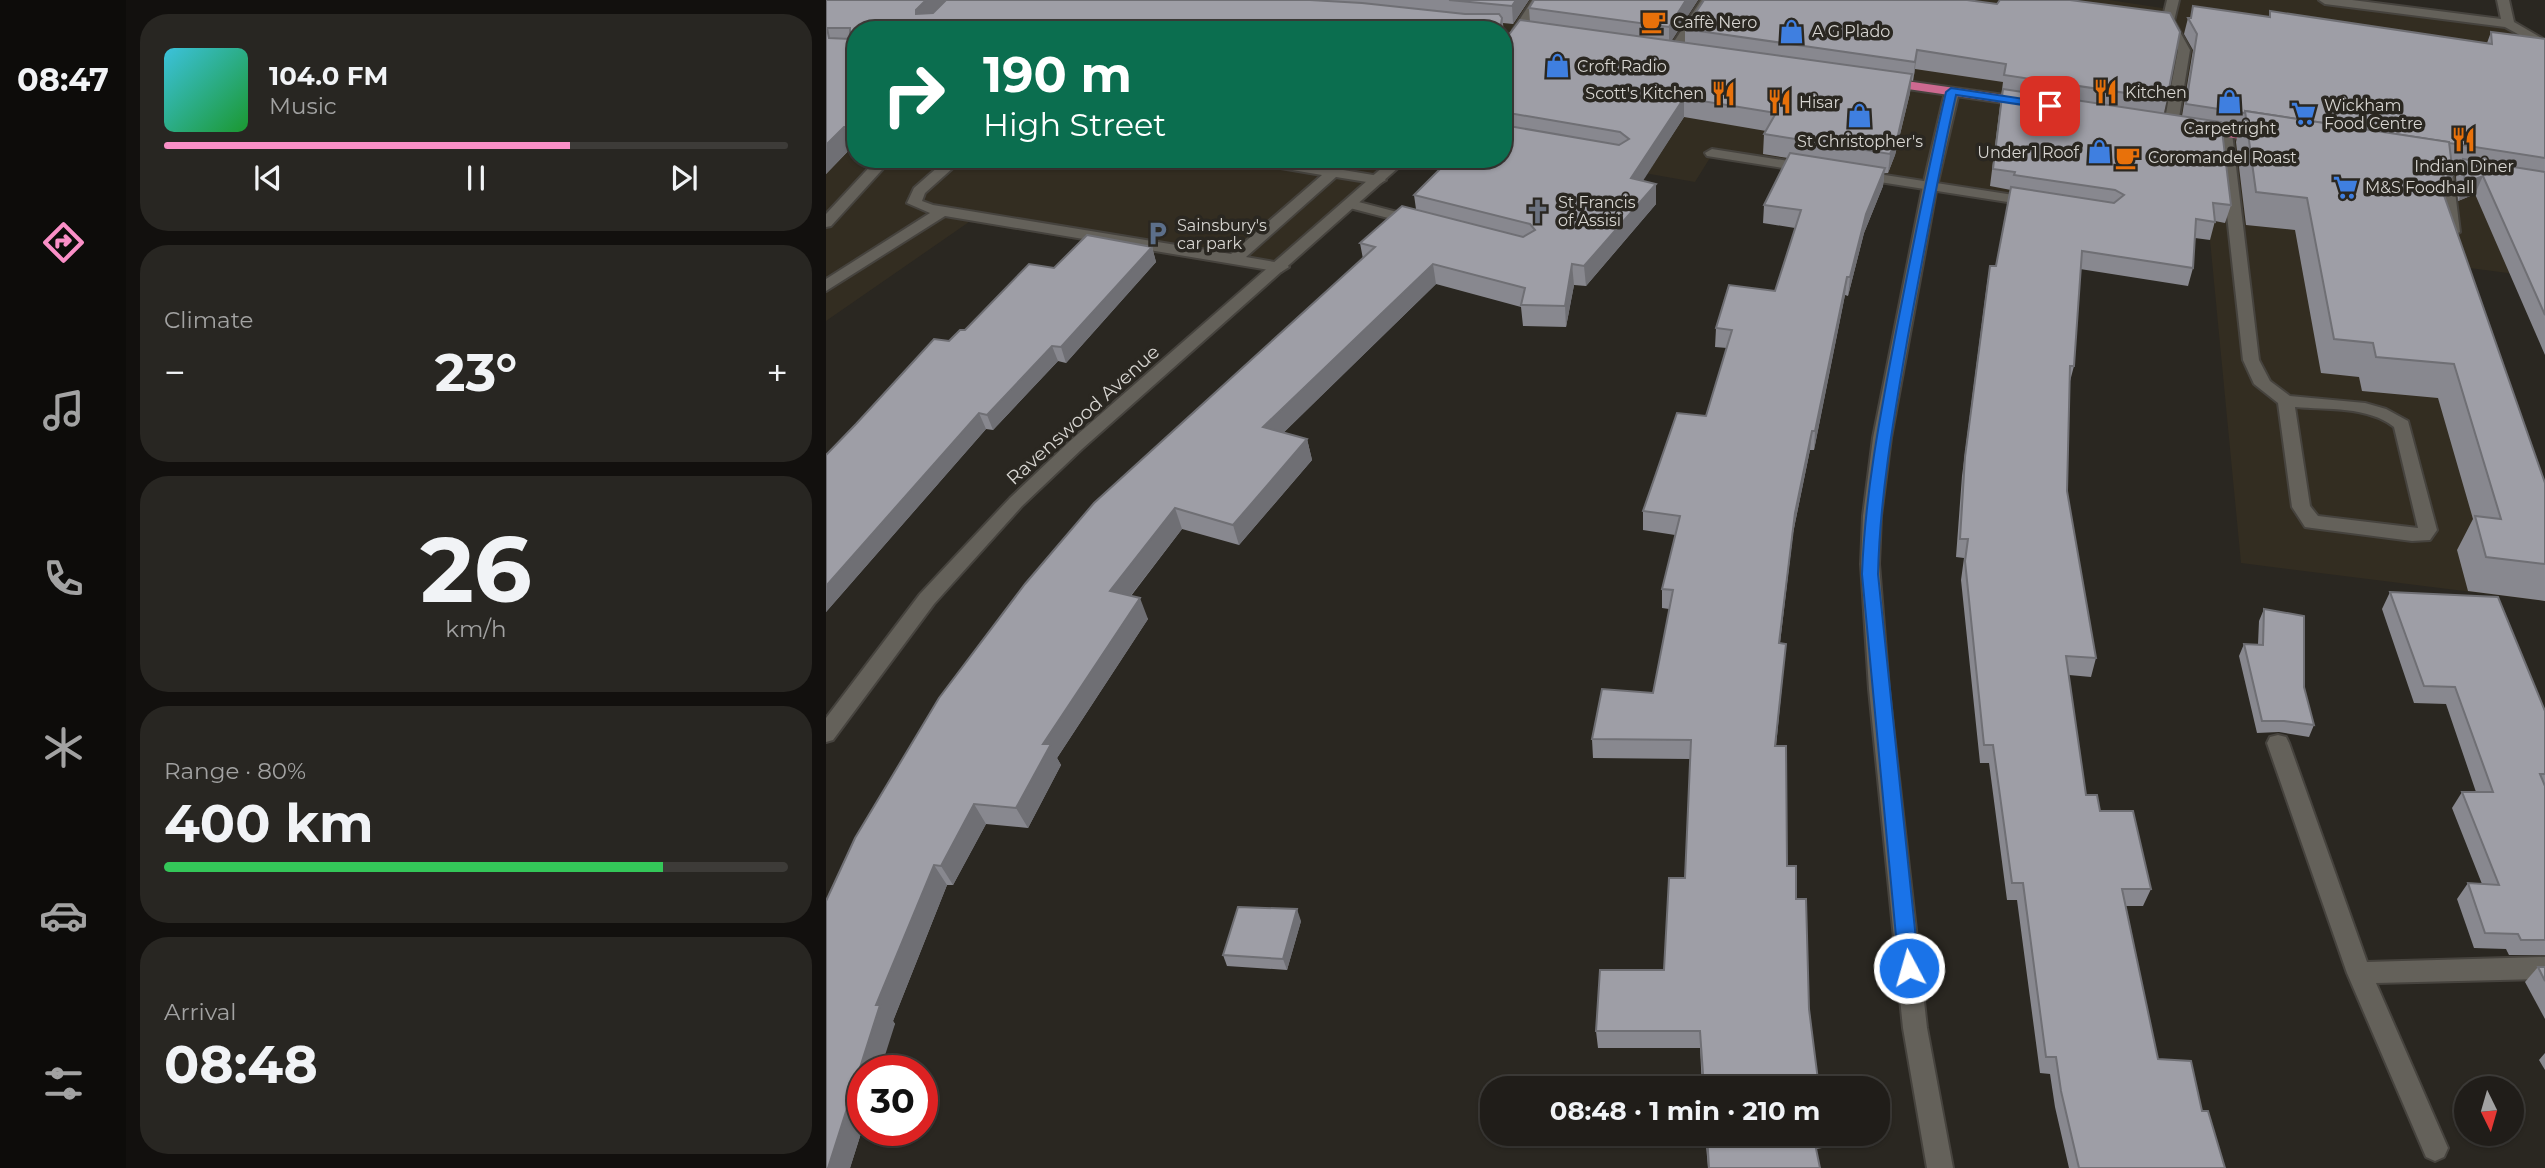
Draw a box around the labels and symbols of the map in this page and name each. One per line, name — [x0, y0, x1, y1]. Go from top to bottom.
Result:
cafe icon: Caffè Nero — [1639, 8, 1667, 36]
place label: Caffè Nero — [1673, 13, 1757, 32]
shop icon: A G Plado — [1778, 17, 1806, 45]
place label: A G Plado — [1812, 22, 1890, 41]
shop icon: Croft Radio — [1543, 52, 1571, 80]
place label: Croft Radio — [1577, 57, 1667, 76]
pin — [2020, 76, 2080, 136]
restaurant icon: Kitchen — [2091, 78, 2119, 106]
restaurant icon: Scott's Kitchen — [1710, 79, 1738, 107]
place label: Kitchen — [2125, 83, 2187, 102]
place label: Scott's Kitchen — [1585, 84, 1704, 103]
restaurant icon: Hisar — [1765, 88, 1793, 116]
shop icon: Carpetright — [2216, 88, 2244, 116]
place label: Hisar — [1799, 93, 1840, 112]
place label: Wickham Food Centre — [2324, 96, 2423, 133]
supermarket icon: Wickham Food Centre — [2290, 100, 2318, 128]
shop icon: St Christopher's — [1846, 101, 1874, 129]
place label: Carpetright — [2184, 119, 2277, 138]
restaurant icon: Indian Diner — [2450, 126, 2478, 154]
place label: St Christopher's — [1797, 132, 1923, 151]
shop icon: Under 1 Roof — [2085, 138, 2113, 166]
place label: Under 1 Roof — [1977, 143, 2080, 162]
cafe icon: Coromandel Roast — [2114, 143, 2142, 171]
place label: Coromandel Roast — [2148, 148, 2297, 167]
place label: Indian Diner — [2414, 157, 2514, 176]
supermarket icon: M&S Foodhall — [2331, 173, 2359, 201]
place label: M&S Foodhall — [2365, 178, 2475, 197]
place label: St Francis of Assisi — [1558, 193, 1636, 230]
church icon: St Francis of Assisi — [1524, 197, 1552, 225]
place label: Sainsbury's car park — [1177, 216, 1267, 253]
parking icon: Sainsbury's car park — [1143, 220, 1171, 248]
street label: Ravenswood Avenue — [1002, 340, 1164, 490]
position arrow — [1872, 931, 1946, 1005]
speed limit sign: 30 — [847, 1055, 938, 1146]
north arrow — [2454, 1076, 2524, 1146]

